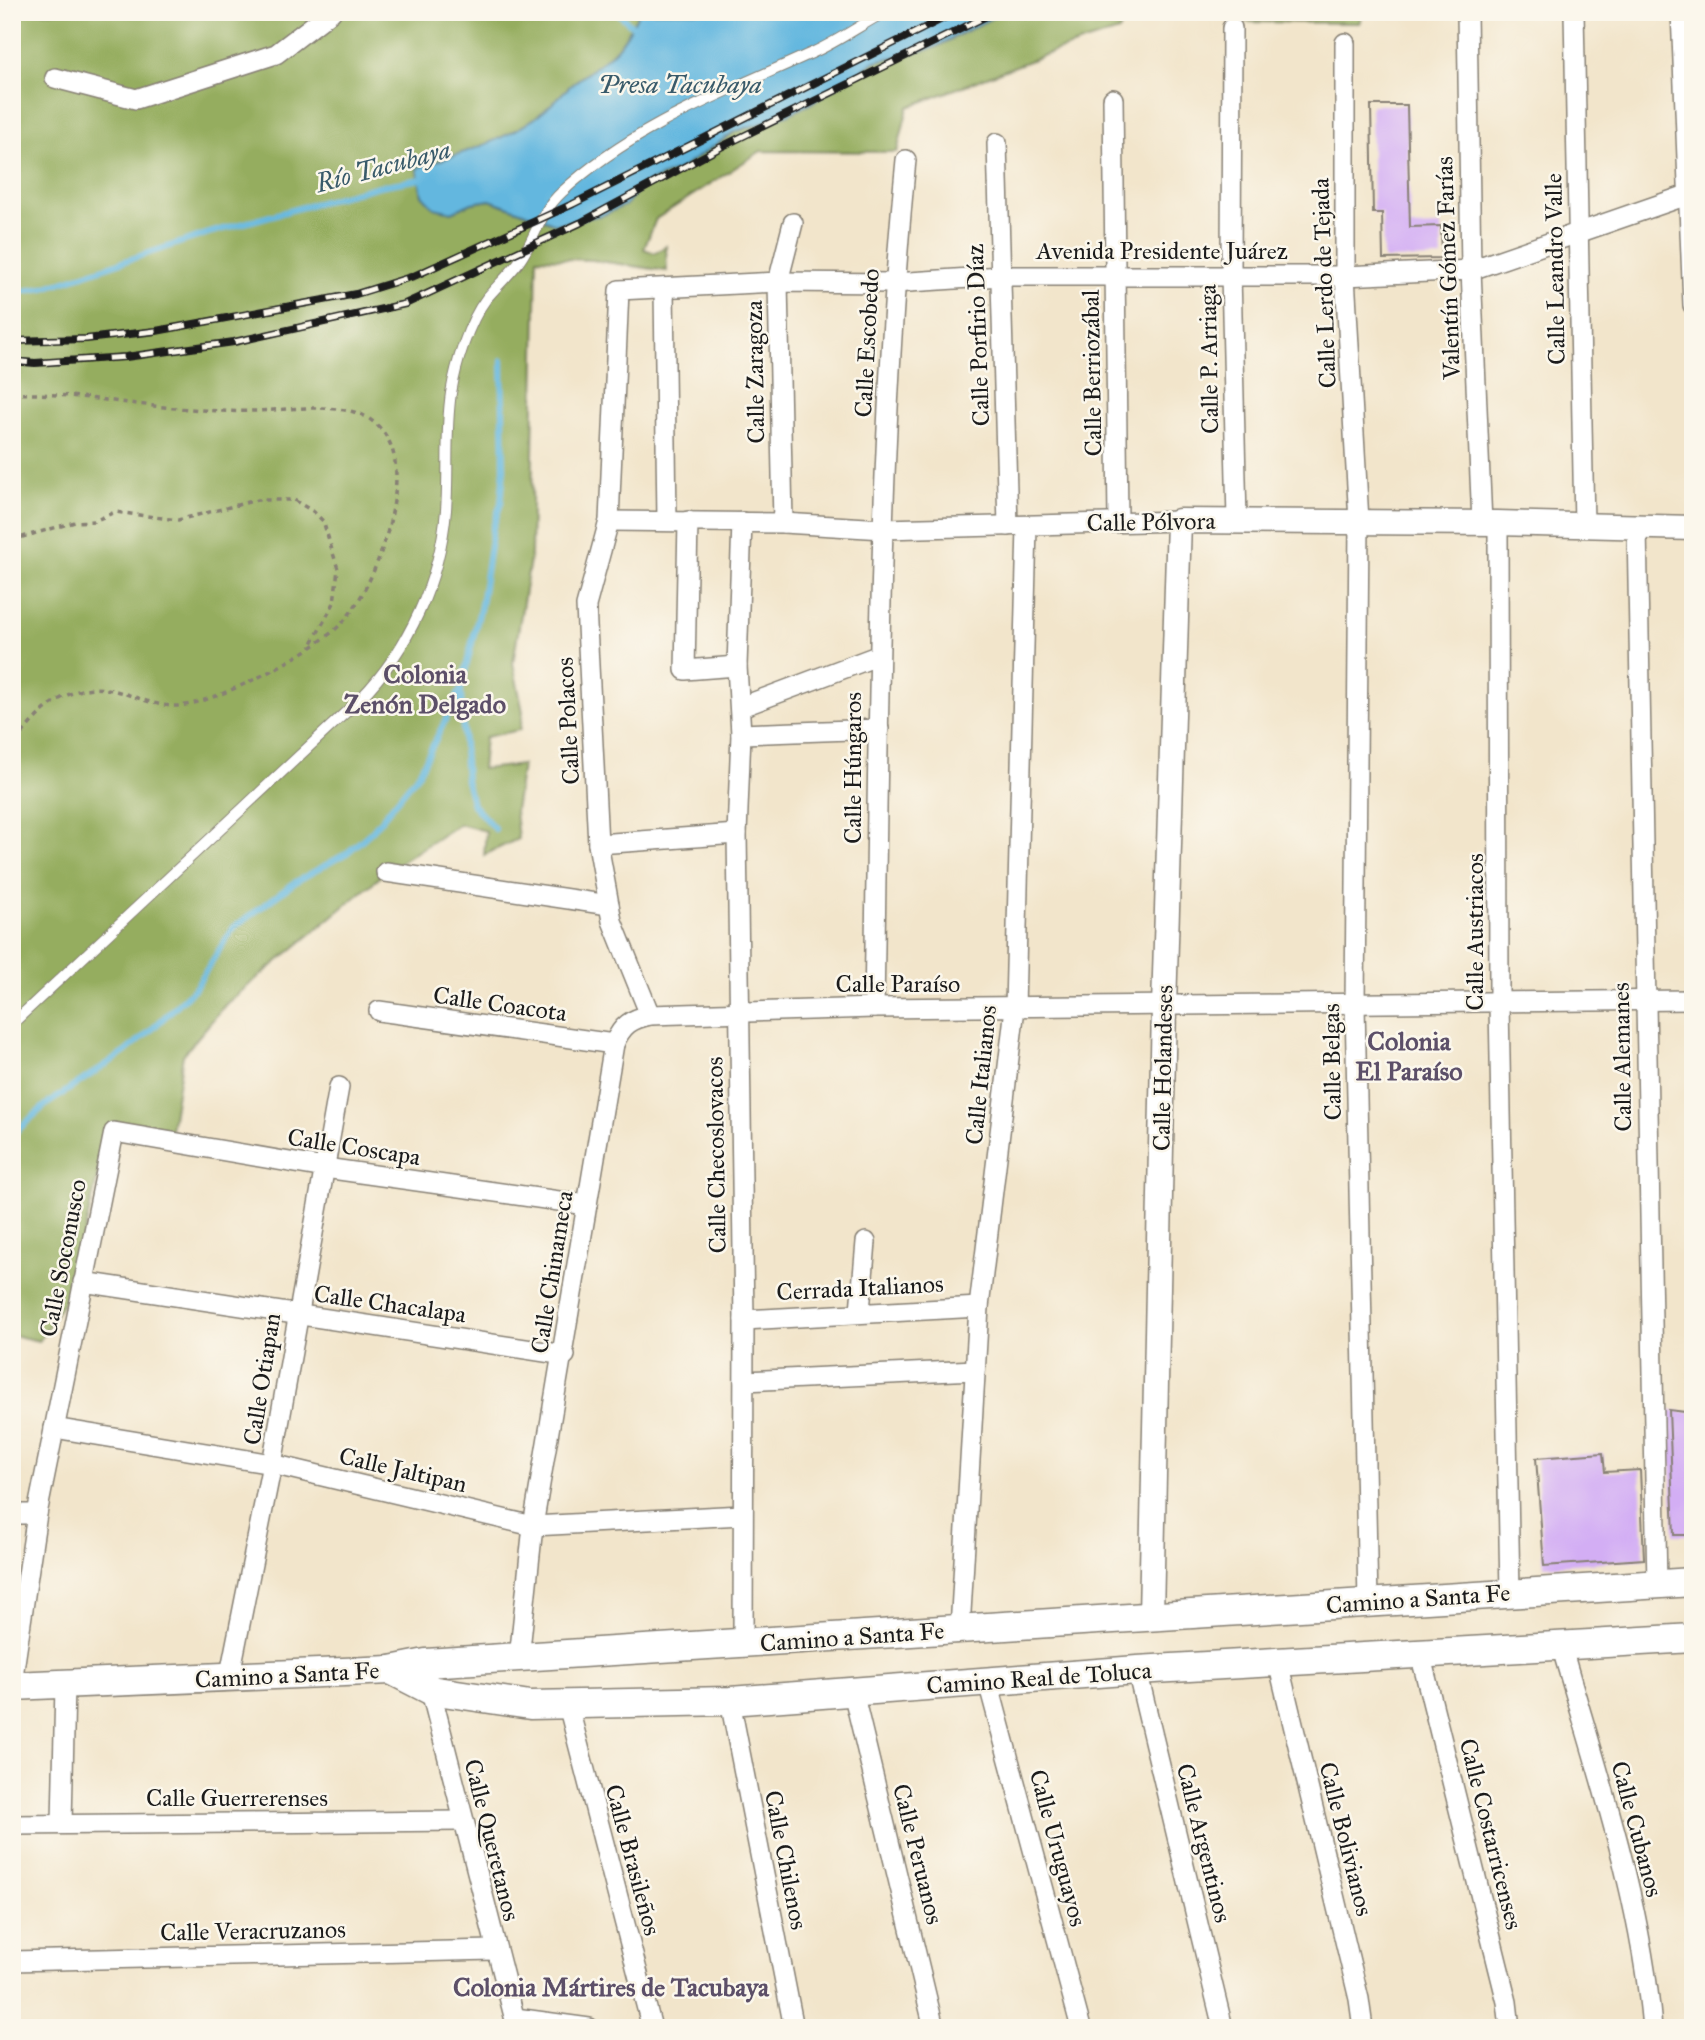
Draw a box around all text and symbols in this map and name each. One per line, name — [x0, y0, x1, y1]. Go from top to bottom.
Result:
water label: Presa Tacubaya — [598, 68, 762, 100]
water label: Río Tacubaya — [311, 133, 454, 200]
street label: Valentín Gómez Farías — [1429, 156, 1467, 381]
street label: Calle Leandro Valle — [1538, 173, 1572, 365]
street label: Calle Lerdo de Tejada — [1305, 176, 1343, 389]
street label: Avenida Presidente Juárez — [1035, 236, 1288, 266]
street label: Calle Porfirio Díaz — [960, 243, 996, 427]
street label: Calle Escobedo — [848, 268, 886, 418]
street label: Calle P. Arriaga — [1193, 283, 1225, 434]
street label: Calle Berriozábal — [1076, 289, 1108, 457]
street label: Calle Zaragoza — [739, 299, 771, 444]
street label: Calle Pólvora — [1086, 506, 1217, 538]
street label: Calle Polacos — [550, 656, 586, 786]
district label: Colonia Zenón Delgado — [344, 658, 506, 721]
street label: Calle Húngaros — [838, 692, 868, 844]
street label: Calle Austriacos — [1460, 853, 1490, 1011]
street label: Calle Paraíso — [836, 969, 960, 999]
street label: Calle Coacota — [431, 980, 569, 1028]
street label: Calle Alemanes — [1606, 982, 1638, 1132]
street label: Calle Holandeses — [1147, 985, 1179, 1151]
street label: Calle Belgas — [1316, 1003, 1348, 1121]
street label: Calle Italianos — [959, 1004, 1003, 1146]
district label: Colonia El Paraíso — [1355, 1025, 1463, 1087]
street label: Calle Checoslovacos — [699, 1056, 733, 1254]
street label: Calle Coscapa — [285, 1122, 424, 1172]
street label: Calle Soconusco — [33, 1177, 93, 1339]
street label: Calle Chinameca — [524, 1188, 580, 1355]
street label: Cerrada Italianos — [776, 1269, 944, 1307]
street label: Calle Chacalapa — [312, 1278, 469, 1330]
street label: Calle Otiapan — [237, 1311, 287, 1447]
street label: Calle Jaltipan — [336, 1441, 470, 1499]
street label: Camino a Santa Fe — [1325, 1578, 1511, 1620]
street label: Camino a Santa Fe — [759, 1616, 945, 1658]
street label: Camino a Santa Fe — [194, 1655, 380, 1695]
street label: Camino Real de Toluca — [925, 1655, 1153, 1701]
street label: Calle Costarricenses — [1453, 1735, 1529, 1933]
street label: Calle Queretanos — [457, 1756, 527, 1924]
street label: Calle Cubanos — [1604, 1758, 1670, 1900]
street label: Calle Bolivianos — [1312, 1759, 1380, 1919]
street label: Calle Argentinos — [1170, 1760, 1238, 1926]
street label: Calle Uruguayos — [1023, 1766, 1093, 1930]
street label: Calle Brasileños — [598, 1781, 668, 1939]
street label: Calle Peruanos — [886, 1781, 950, 1927]
street label: Calle Guerrerenses — [146, 1783, 328, 1813]
street label: Calle Chilenos — [758, 1788, 814, 1932]
street label: Calle Veracruzanos — [160, 1914, 346, 1948]
district label: Colonia Mártires de Tacubaya — [453, 1971, 770, 2003]

